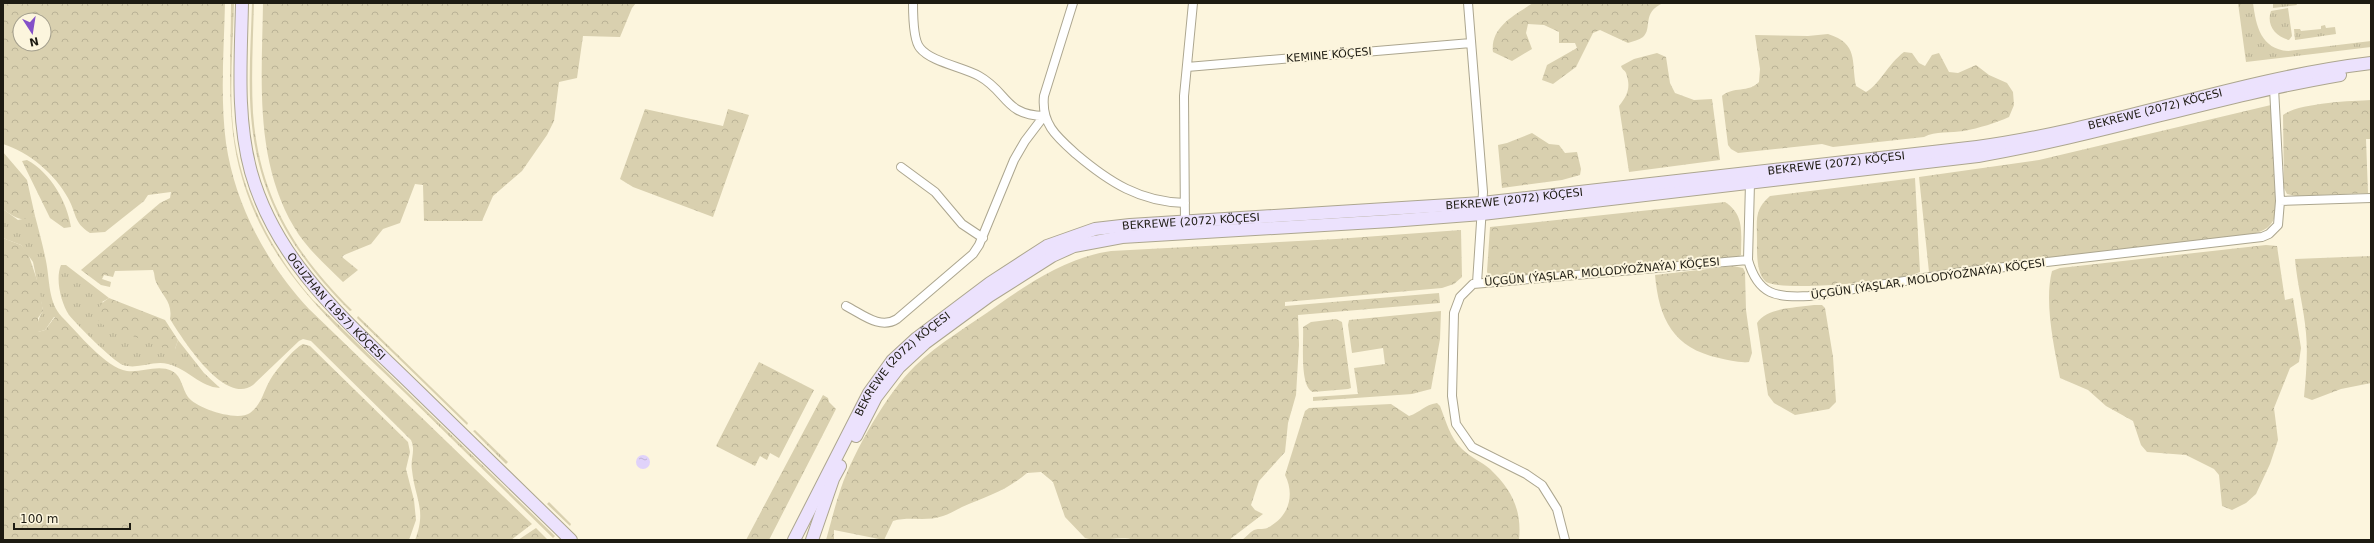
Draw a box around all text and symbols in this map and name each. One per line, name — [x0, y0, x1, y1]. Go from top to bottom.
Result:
north arrow — [12, 12, 52, 52]
text: N — [28, 34, 40, 49]
street label: KEMINE KÖÇESI — [1286, 45, 1372, 65]
street label: BEKREWE (2072) KÖÇESI — [2087, 86, 2224, 132]
street label: BEKREWE (2072) KÖÇESI — [1767, 149, 1905, 177]
street label: BEKREWE (2072) KÖÇESI — [1445, 185, 1583, 212]
street label: BEKREWE (2072) KÖÇESI — [1121, 210, 1260, 232]
street label: OGUZHAN (1957) KÖÇESI — [284, 250, 388, 362]
street label: ÜÇGÜN (ÝAŞLAR, MOLODÝOŽNAÝA) KÖÇESI — [1484, 255, 1720, 289]
street label: ÜÇGÜN (ÝAŞLAR, MOLODÝOŽNAÝA) KÖÇESI — [1810, 256, 2046, 302]
street label: BEKREWE (2072) KÖÇESI — [852, 309, 953, 418]
scale bar — [14, 505, 130, 531]
text: 100 m — [20, 512, 58, 526]

